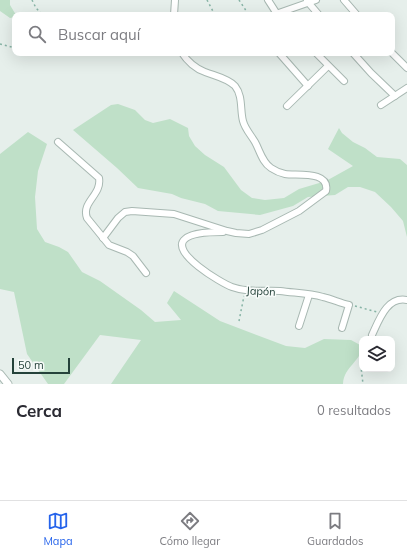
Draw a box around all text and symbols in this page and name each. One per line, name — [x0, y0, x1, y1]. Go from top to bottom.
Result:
search box — [12, 12, 395, 56]
icon: search — [26, 23, 48, 45]
text: Buscar aquí — [58, 25, 140, 44]
street label: Japón — [246, 283, 276, 299]
map controls — [359, 336, 395, 372]
button: layers — [359, 336, 395, 372]
scale bar — [12, 356, 70, 375]
text: 50 m — [18, 358, 44, 372]
text: Cerca — [16, 400, 62, 421]
text: 0 resultados — [317, 402, 391, 418]
tab: Mapa — [43, 510, 73, 548]
tab: Cómo llegar — [160, 510, 220, 548]
tab: Guardados — [307, 510, 364, 548]

